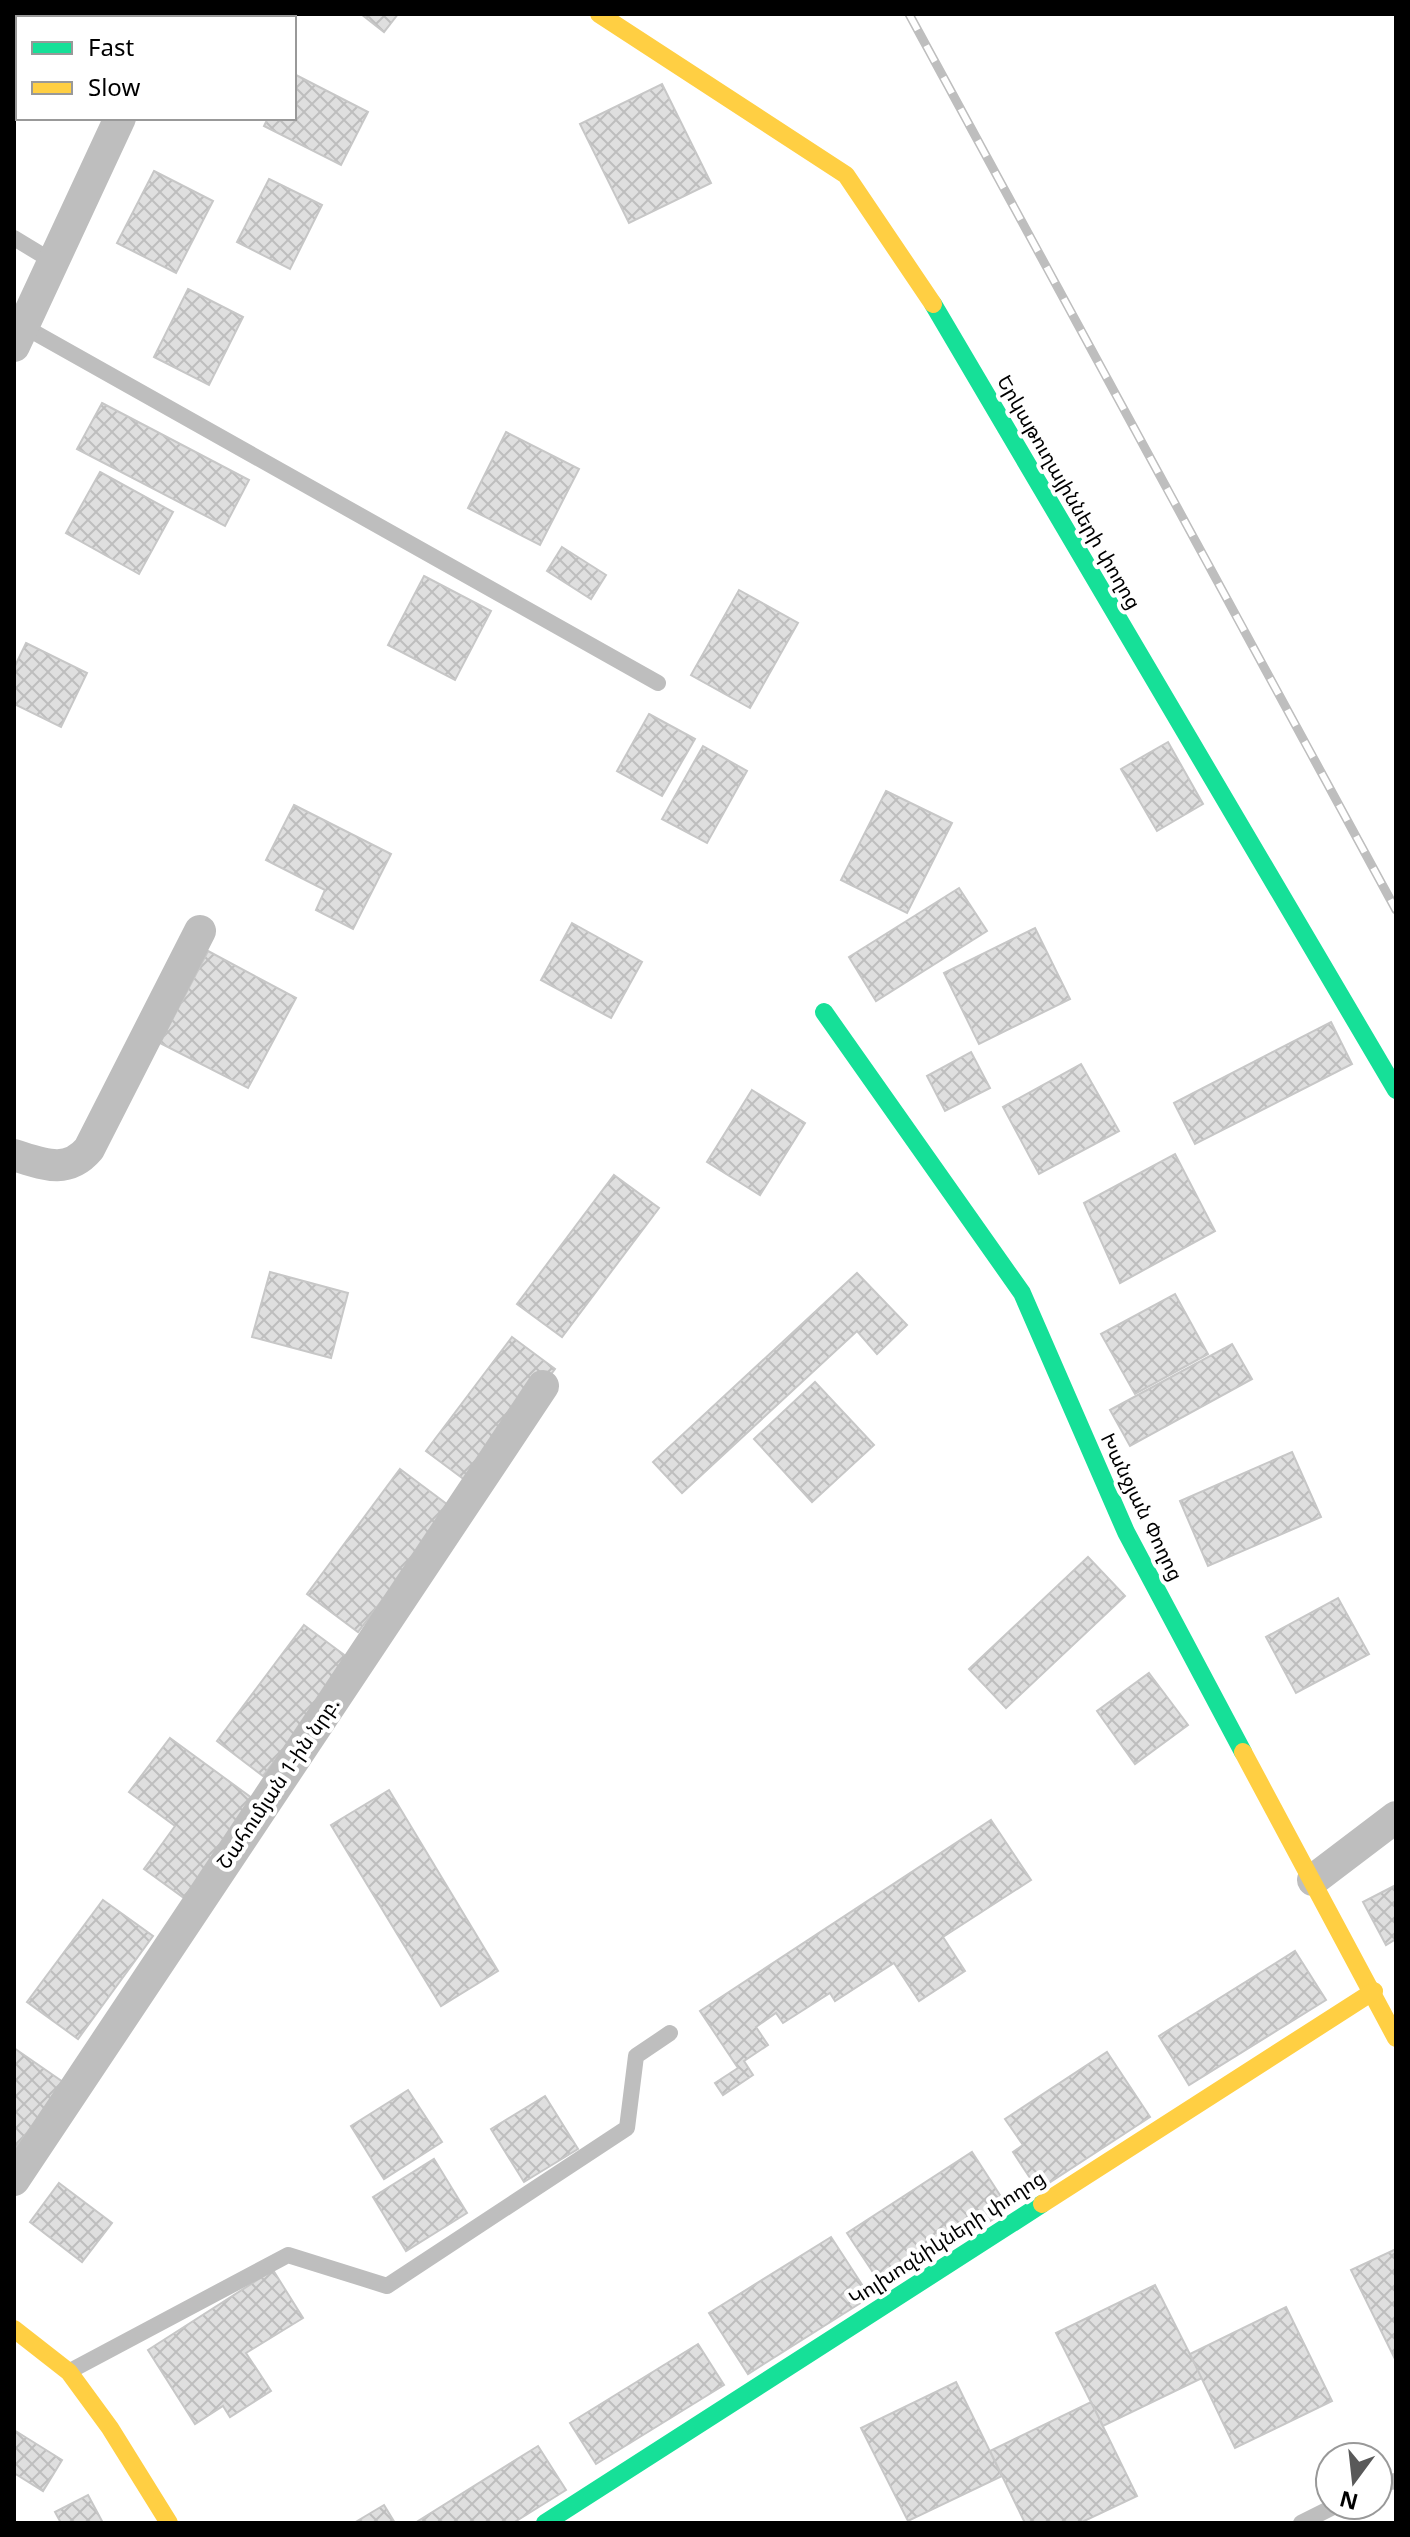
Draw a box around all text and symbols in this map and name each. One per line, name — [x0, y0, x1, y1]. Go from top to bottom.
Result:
legend — [16, 16, 296, 120]
text: Fast — [88, 30, 134, 63]
text: Slow — [88, 70, 140, 103]
street label: Երկաթուղայինների փողոց — [991, 370, 1148, 614]
street label: Խանջյան Փողոց — [1095, 1428, 1190, 1585]
street label: Շահումյան 1-ին նրբ. — [210, 1691, 345, 1874]
street label: Կոլխոզնիկների փողոց — [843, 2164, 1050, 2311]
north arrow — [1314, 2441, 1394, 2521]
text: N — [1336, 2484, 1361, 2518]

